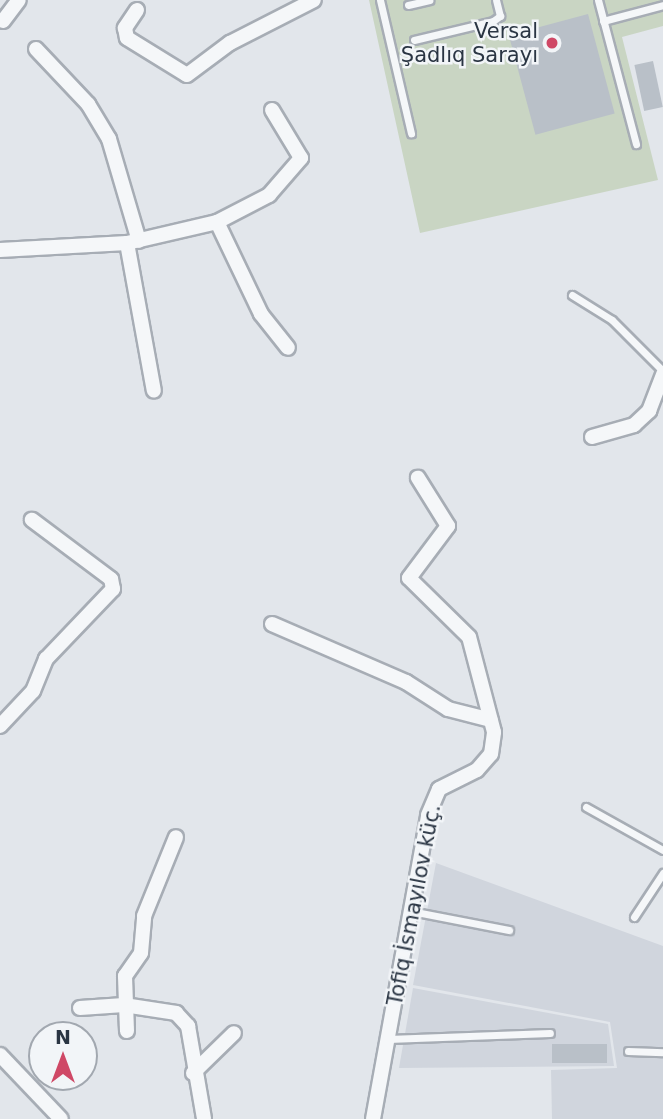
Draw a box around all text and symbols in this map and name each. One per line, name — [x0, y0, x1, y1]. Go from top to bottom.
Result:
place label: Versal Şadlıq Sarayı — [401, 18, 538, 68]
marker: Versal Şadlıq Sarayı — [544, 35, 560, 51]
street label: Tofiq İsmayılov küç. — [382, 802, 446, 1008]
north arrow — [28, 1021, 98, 1091]
text: N — [55, 1026, 71, 1048]

